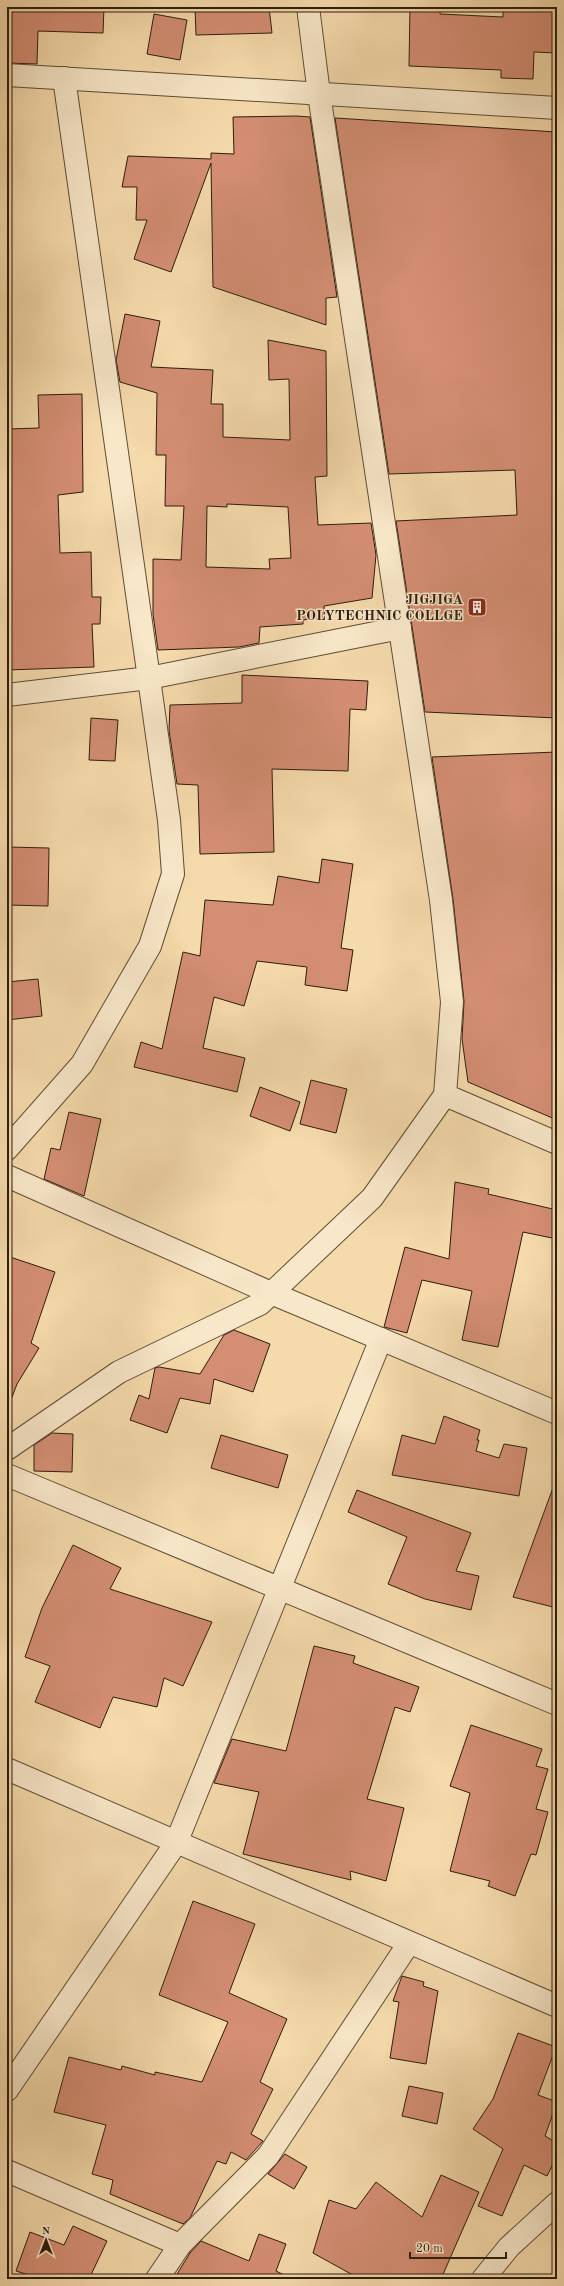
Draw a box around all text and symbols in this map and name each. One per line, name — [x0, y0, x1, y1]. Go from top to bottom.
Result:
place label: JIGJIGA POLYTECHNIC COLLGE — [296, 593, 463, 623]
building icon: JIGJIGA POLYTECHNIC COLLGE — [466, 596, 488, 618]
north arrow — [26, 2220, 66, 2260]
text: N — [42, 2226, 51, 2237]
scale bar — [410, 2234, 506, 2260]
text: 20 m — [416, 2243, 443, 2255]

